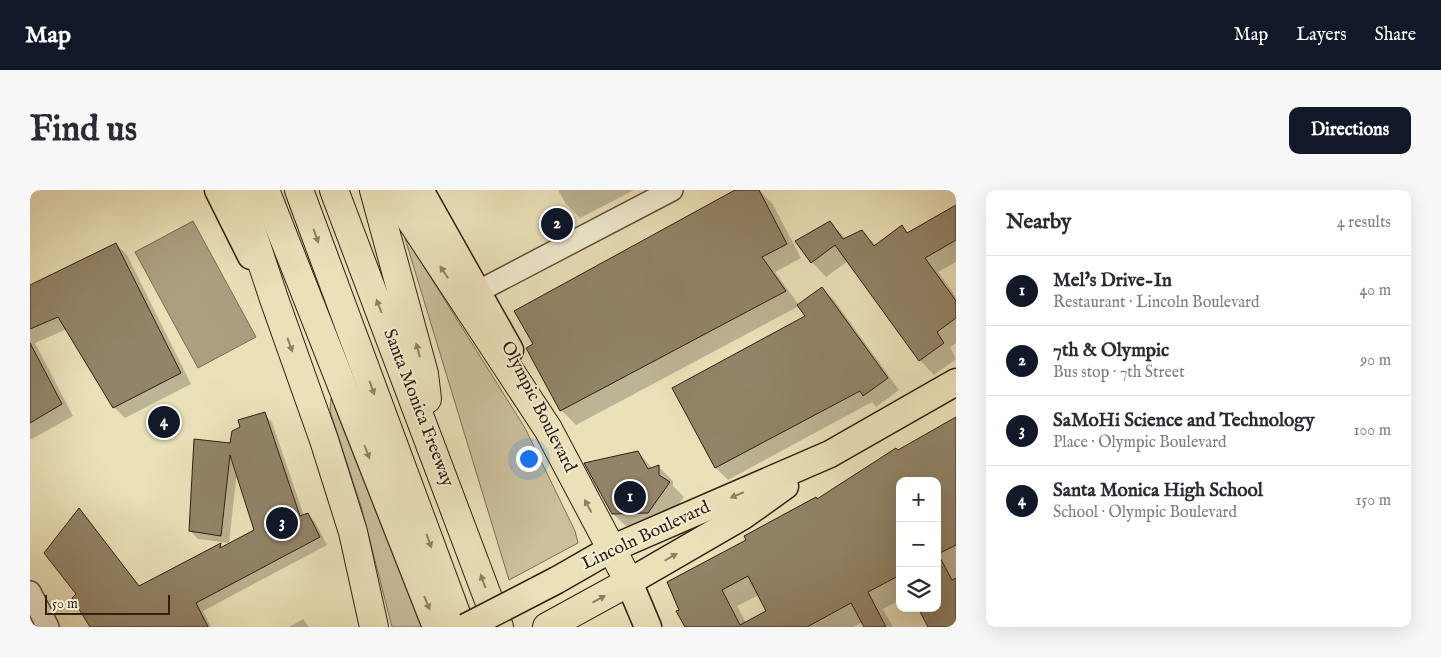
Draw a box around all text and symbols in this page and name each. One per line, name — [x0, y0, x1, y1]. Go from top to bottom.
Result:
text: Map — [25, 20, 71, 51]
text: Map — [1234, 24, 1268, 47]
text: Layers — [1296, 24, 1347, 47]
text: Share — [1375, 24, 1416, 47]
button: Directions — [1289, 107, 1411, 154]
text: Find us — [30, 108, 137, 153]
pin: 2 — [541, 205, 573, 243]
text: Nearby — [1006, 209, 1071, 236]
text: 4 results — [1337, 213, 1391, 233]
one-way arrow — [312, 229, 320, 244]
one-way arrow — [439, 265, 449, 279]
text: Mel's Drive-In — [1053, 269, 1172, 293]
text: 1 — [1019, 281, 1025, 301]
text: 40 m — [1359, 281, 1391, 301]
text: Restaurant · Lincoln Boulevard — [1053, 293, 1260, 313]
one-way arrow — [375, 298, 383, 313]
street label: Santa Monica Freeway — [377, 326, 459, 490]
street label: Olympic Boulevard — [495, 337, 581, 477]
one-way arrow — [287, 338, 294, 353]
text: 7th & Olympic — [1053, 339, 1169, 363]
one-way arrow — [413, 342, 421, 357]
text: 2 — [1018, 351, 1026, 371]
text: 90 m — [1360, 351, 1391, 371]
text: Bus stop · 7th Street — [1053, 363, 1185, 383]
one-way arrow — [369, 381, 377, 395]
pin: 4 — [148, 403, 180, 441]
text: SaMoHi Science and Technology — [1053, 409, 1315, 433]
text: 3 — [1019, 421, 1025, 441]
text: 100 m — [1354, 421, 1391, 441]
text: Place · Olympic Boulevard — [1053, 433, 1227, 453]
one-way arrow — [363, 445, 371, 460]
your location — [516, 446, 542, 472]
map controls — [896, 477, 941, 612]
button: + — [896, 477, 941, 522]
pin: 1 — [614, 478, 646, 516]
text: Santa Monica High School — [1053, 479, 1263, 503]
one-way arrow — [730, 491, 744, 499]
text: 4 — [1018, 491, 1026, 511]
text: 150 m — [1356, 491, 1391, 511]
street label: Lincoln Boulevard — [578, 496, 714, 576]
one-way arrow — [584, 498, 592, 513]
text: School · Olympic Boulevard — [1053, 503, 1237, 523]
pin: 3 — [266, 504, 298, 542]
button: − — [896, 522, 941, 567]
one-way arrow — [426, 533, 433, 548]
one-way arrow — [665, 553, 678, 562]
button: layers — [896, 567, 941, 612]
one-way arrow — [479, 573, 487, 588]
scale bar — [45, 592, 170, 615]
one-way arrow — [592, 594, 606, 603]
text: 50 m — [52, 595, 78, 613]
one-way arrow — [423, 596, 431, 611]

